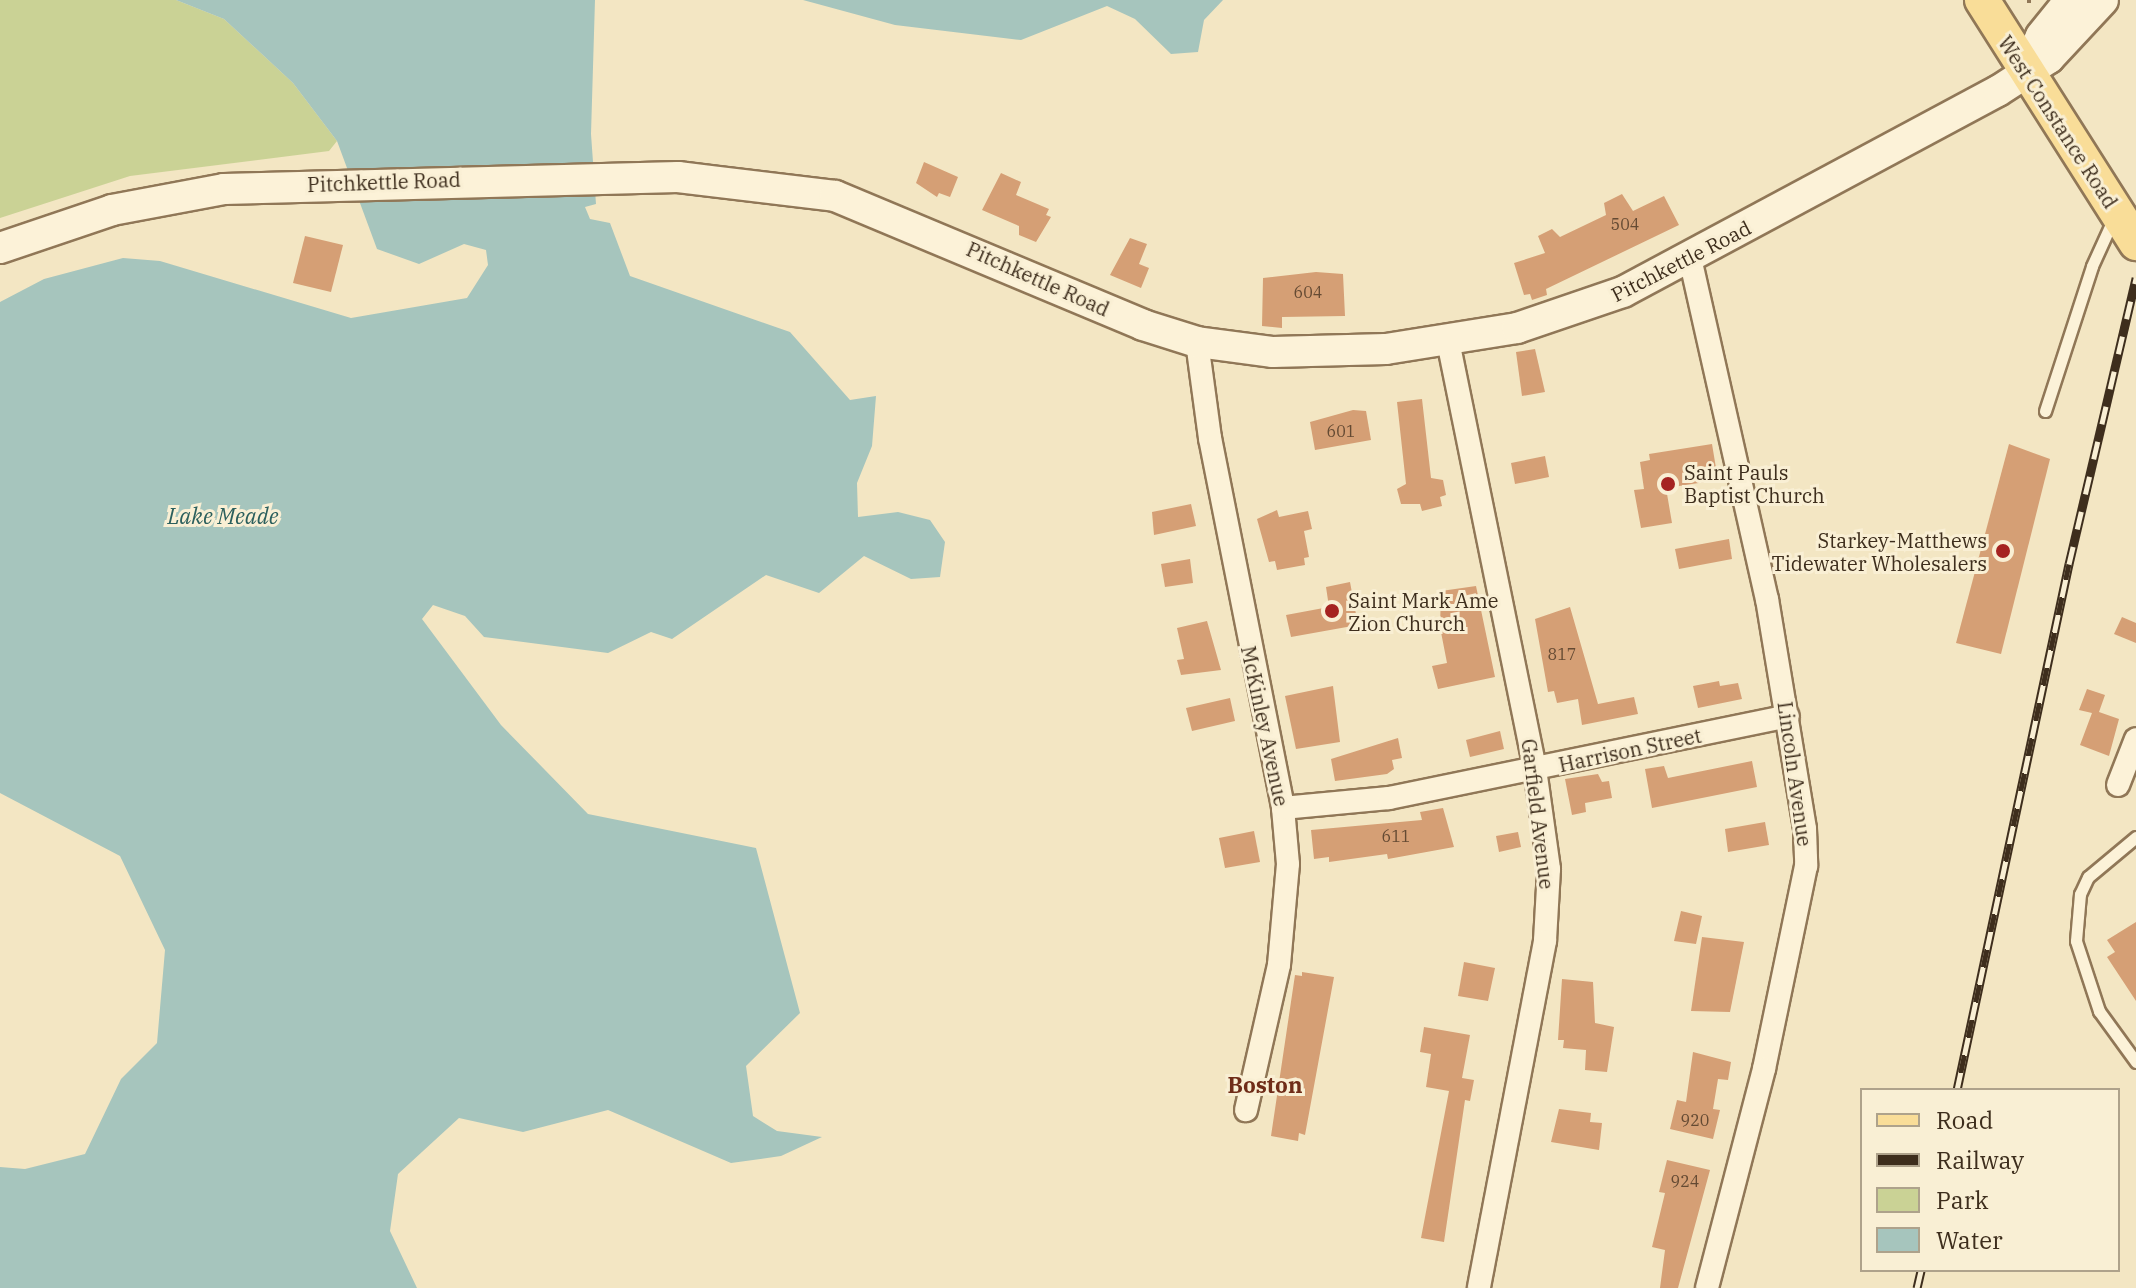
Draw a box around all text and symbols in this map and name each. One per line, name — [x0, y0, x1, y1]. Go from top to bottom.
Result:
street label: West Constance Road — [1993, 31, 2123, 213]
street label: Pitchkettle Road — [307, 167, 461, 197]
house number: 504 — [1611, 214, 1639, 234]
street label: Pitchkettle Road — [1607, 215, 1755, 307]
street label: Pitchkettle Road — [963, 237, 1113, 321]
house number: 604 — [1294, 282, 1322, 302]
house number: 601 — [1327, 421, 1355, 441]
place label: Saint Pauls Baptist Church — [1684, 460, 1825, 507]
marker: Saint Pauls Baptist Church — [1659, 475, 1677, 493]
water label: Lake Meade — [168, 503, 278, 529]
place label: Starkey-Matthews Tidewater Wholesalers — [1772, 528, 1987, 575]
marker: Starkey-Matthews Tidewater Wholesalers — [1994, 542, 2012, 560]
place label: Saint Mark Ame Zion Church — [1348, 588, 1498, 635]
marker: Saint Mark Ame Zion Church — [1323, 602, 1341, 620]
street label: McKinley Avenue — [1236, 644, 1294, 808]
house number: 817 — [1548, 644, 1576, 664]
street label: Lincoln Avenue — [1773, 700, 1817, 848]
street label: Harrison Street — [1556, 723, 1704, 777]
street label: Garfield Avenue — [1517, 738, 1559, 890]
house number: 611 — [1382, 826, 1410, 846]
district label: Boston — [1228, 1072, 1302, 1098]
legend — [1860, 1088, 2120, 1272]
text: Road — [1936, 1104, 1993, 1136]
house number: 920 — [1681, 1110, 1709, 1130]
text: Railway — [1936, 1144, 2024, 1176]
house number: 924 — [1671, 1171, 1699, 1191]
text: Park — [1936, 1184, 1988, 1216]
text: Water — [1936, 1224, 2003, 1256]

